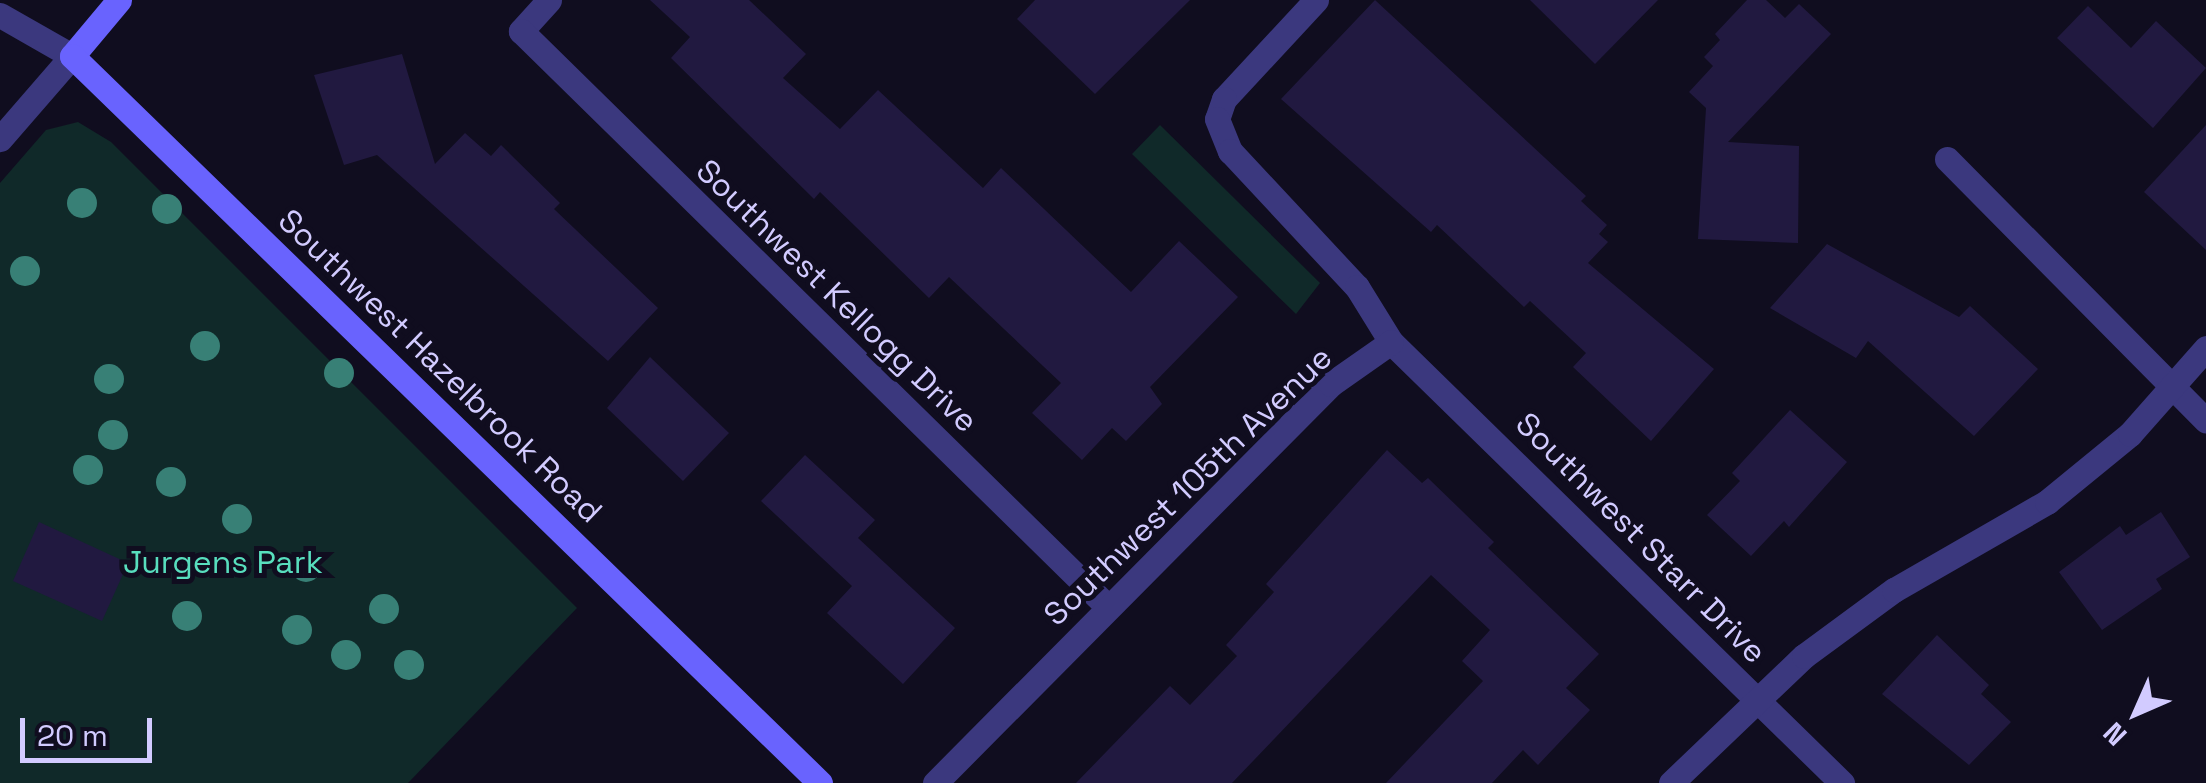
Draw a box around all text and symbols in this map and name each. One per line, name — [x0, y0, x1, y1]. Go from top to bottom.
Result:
street label: Southwest Kellogg Drive — [688, 152, 986, 440]
street label: Southwest Hazelbrook Road — [270, 201, 610, 531]
street label: Southwest 105th Avenue — [1036, 338, 1340, 634]
street label: Southwest Starr Drive — [1508, 405, 1774, 671]
park label: Jurgens Park — [123, 543, 323, 581]
north arrow — [2086, 663, 2186, 763]
scale bar — [25, 698, 158, 760]
text: N — [2095, 715, 2134, 754]
text: 20 m — [37, 716, 108, 755]

